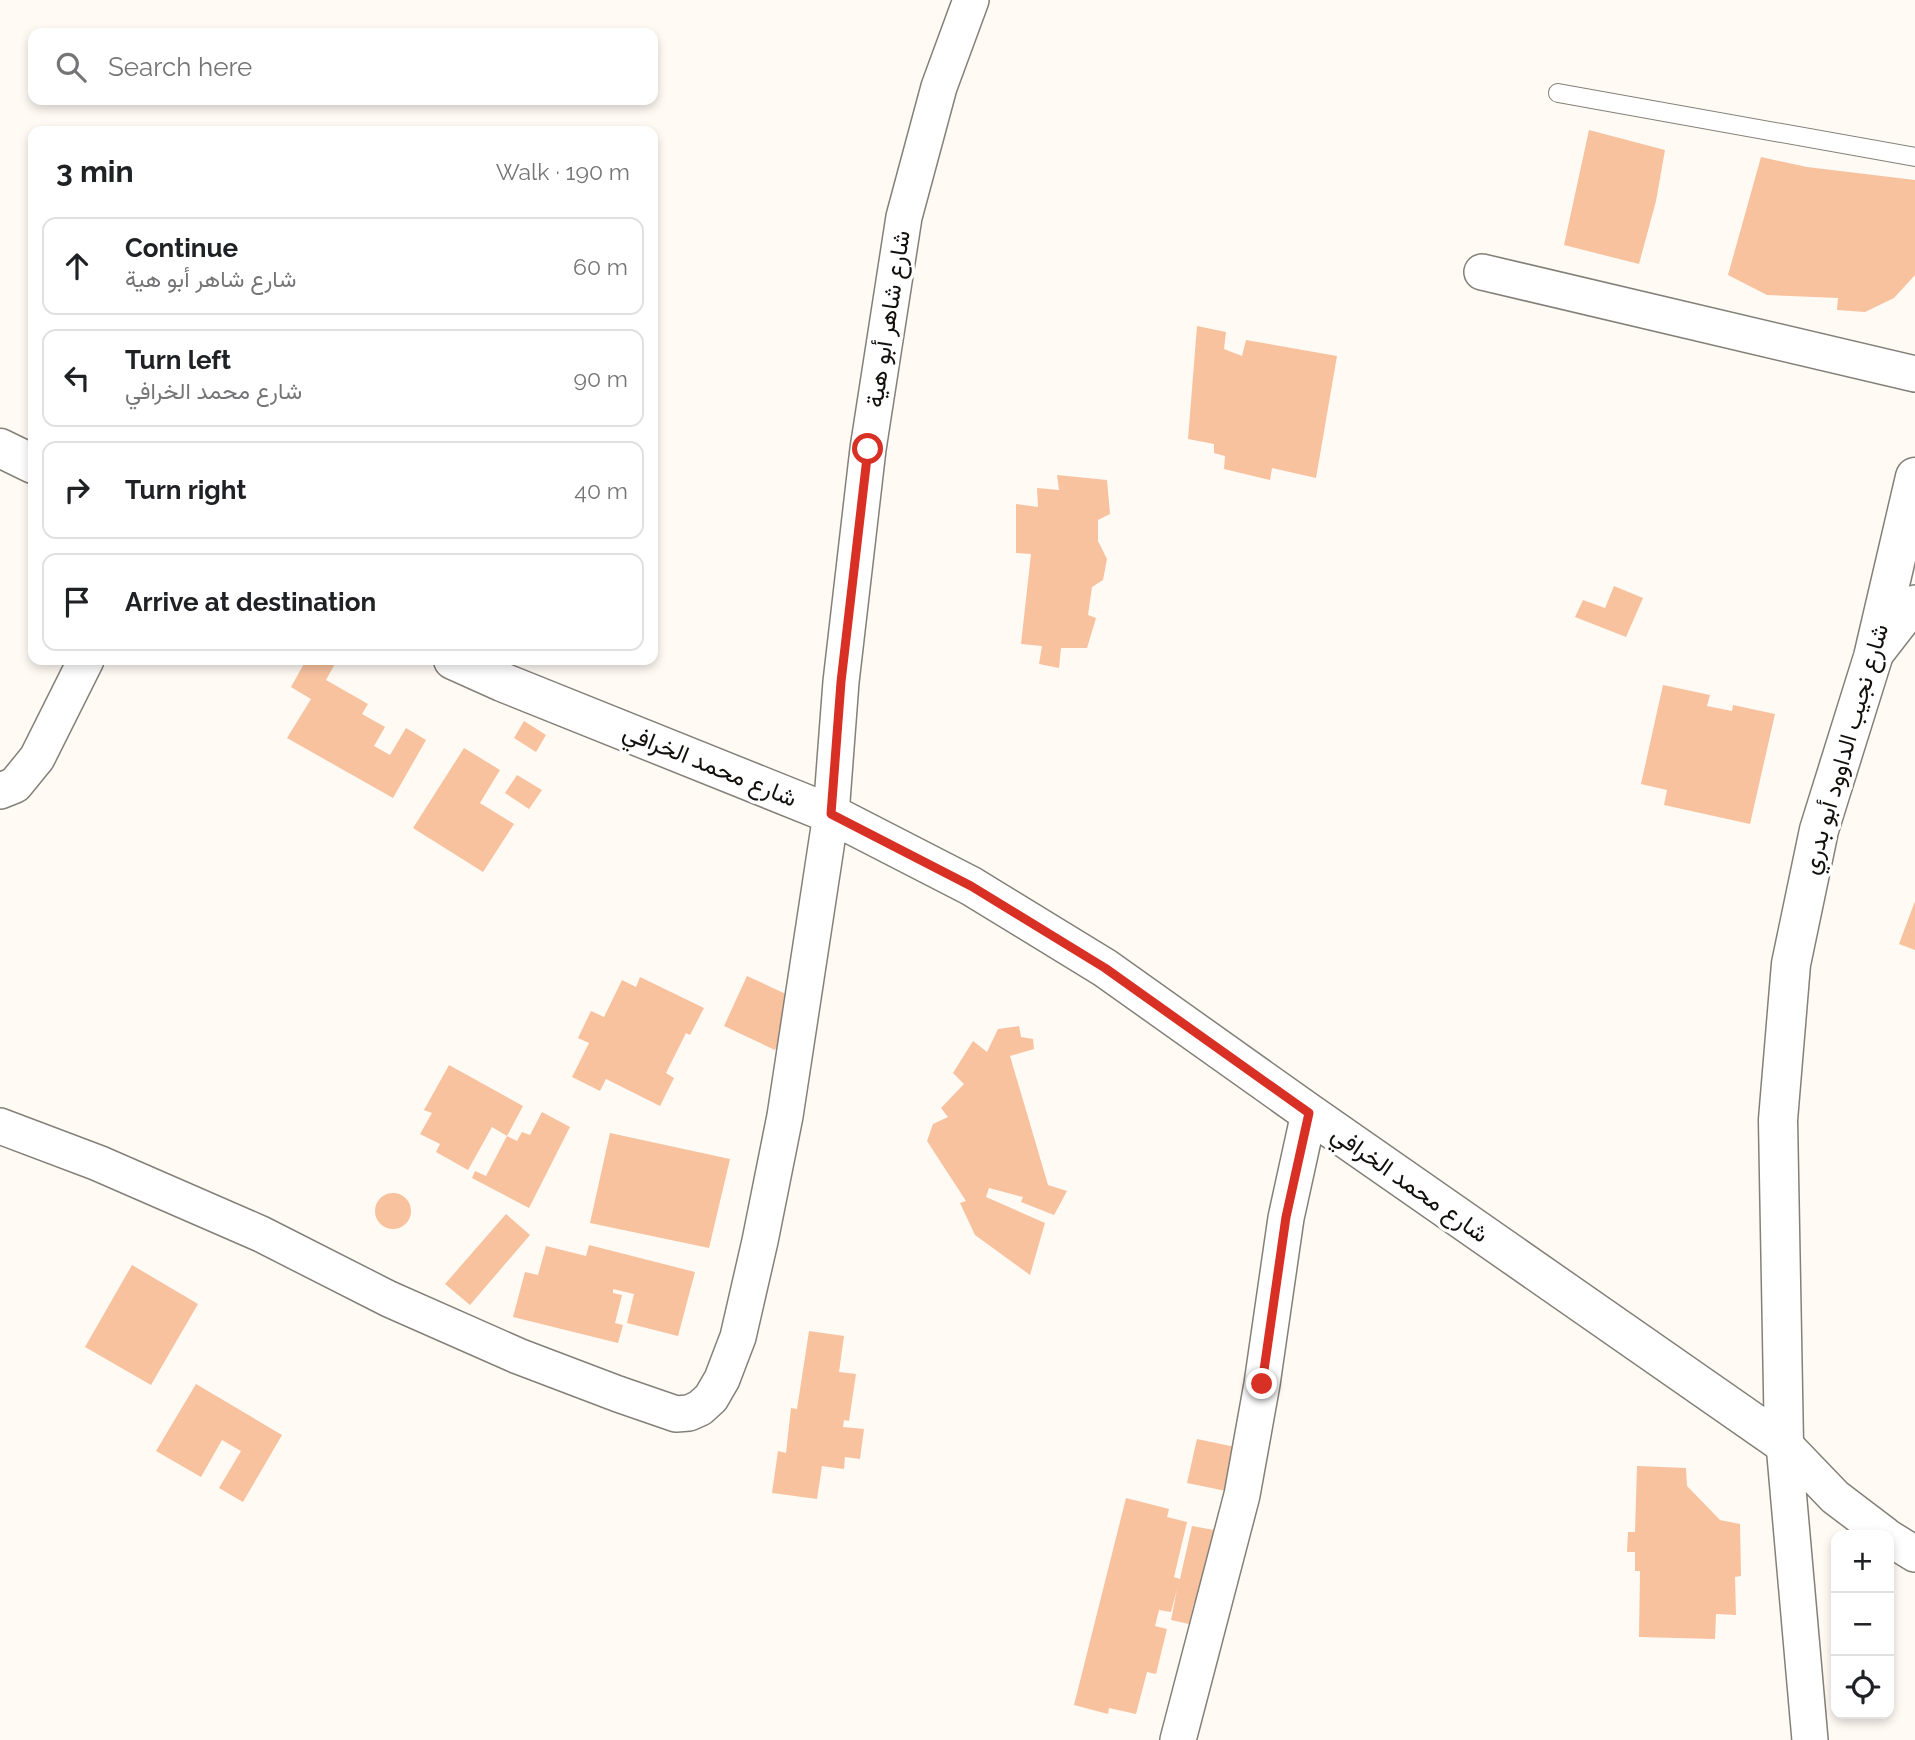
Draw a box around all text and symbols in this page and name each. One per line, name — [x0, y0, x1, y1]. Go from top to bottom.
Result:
search box — [28, 28, 658, 105]
icon: search — [52, 48, 90, 86]
text: Search here — [108, 52, 252, 82]
text: 3 min — [56, 154, 134, 189]
text: Walk · 190 m — [496, 158, 630, 185]
street label: شارع شاهر أبو هية — [859, 228, 918, 410]
text: Continue — [125, 233, 238, 263]
icon: ahead — [58, 247, 96, 285]
text: 60 m — [573, 253, 628, 280]
text: شارع شاهر أبو هية — [125, 265, 296, 292]
text: Turn left — [125, 345, 231, 375]
icon: left — [58, 359, 96, 397]
text: 90 m — [573, 365, 628, 392]
text: شارع محمد الخرافي — [125, 377, 302, 404]
route start — [852, 433, 883, 464]
icon: right — [58, 471, 96, 509]
text: Turn right — [125, 475, 246, 505]
text: 40 m — [574, 477, 628, 504]
icon: arrive — [58, 583, 96, 621]
text: Arrive at destination — [125, 587, 376, 617]
street label: شارع نجيب الداوود أبو بدري — [1795, 620, 1899, 879]
street label: شارع محمد الخرافي — [617, 716, 801, 817]
street label: شارع محمد الخرافي — [1323, 1119, 1494, 1253]
route end — [1246, 1368, 1277, 1399]
map controls — [1831, 1530, 1894, 1719]
button: + — [1831, 1530, 1894, 1593]
button: − — [1831, 1593, 1894, 1656]
button: locate — [1831, 1656, 1894, 1719]

